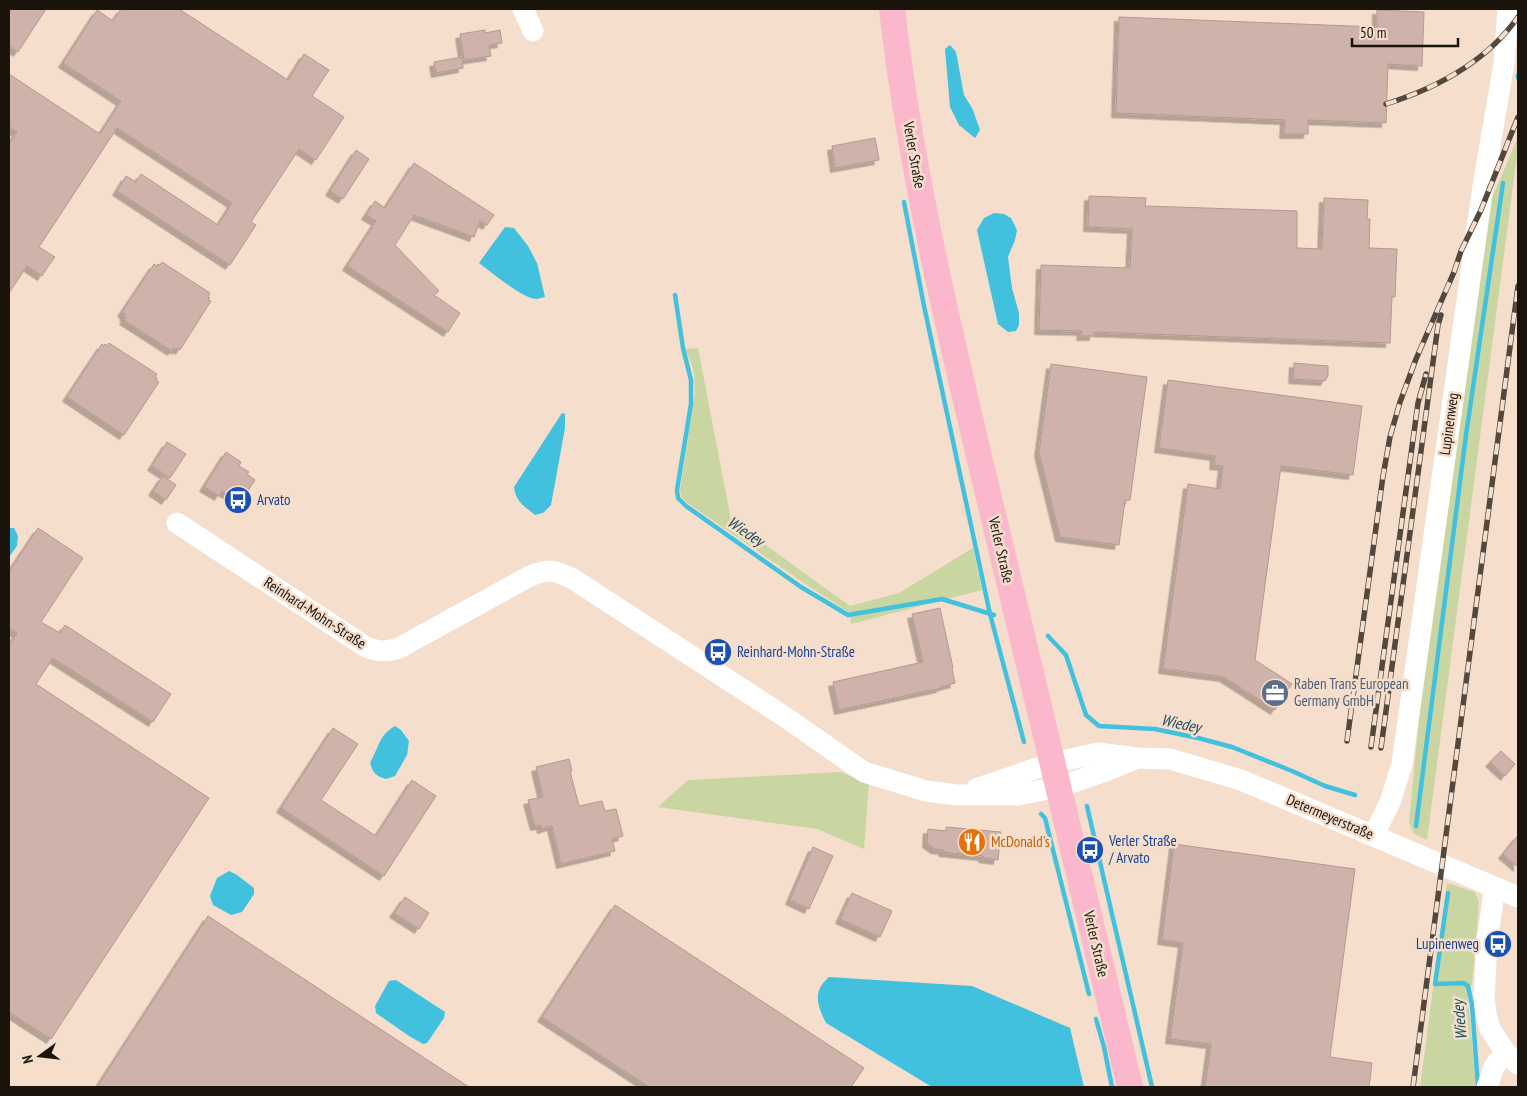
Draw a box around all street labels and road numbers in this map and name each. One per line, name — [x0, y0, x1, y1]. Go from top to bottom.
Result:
street label: Verler Straße — [899, 119, 930, 190]
street label: Lupinenweg — [1435, 391, 1462, 456]
street label: Verler Straße — [984, 514, 1018, 585]
street label: Reinhard-Mohn-Straße — [261, 572, 370, 653]
street label: Determeyerstraße — [1284, 790, 1377, 843]
street label: Verler Straße — [1079, 908, 1113, 979]

